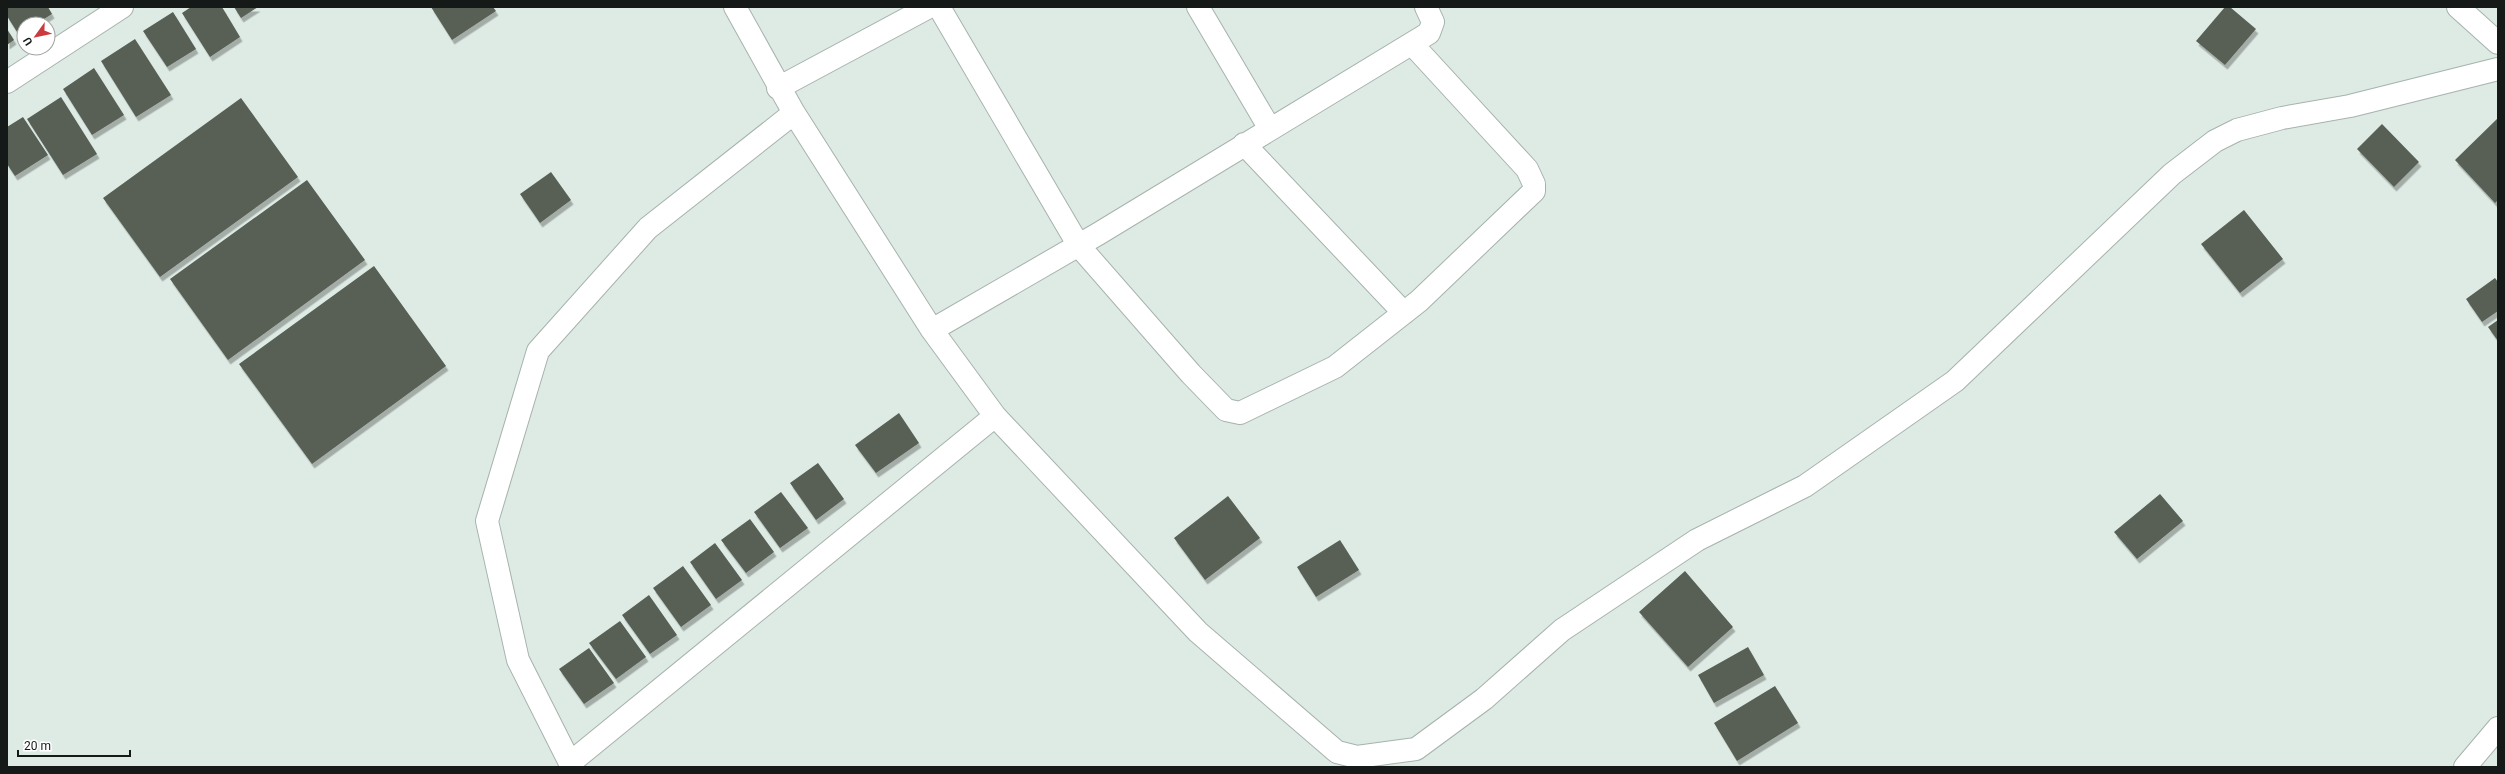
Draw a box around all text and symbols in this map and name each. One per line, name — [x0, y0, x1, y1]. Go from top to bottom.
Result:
north arrow — [16, 16, 56, 56]
text: U — [21, 35, 35, 48]
scale bar — [18, 732, 130, 758]
text: 20 m — [24, 739, 51, 753]

